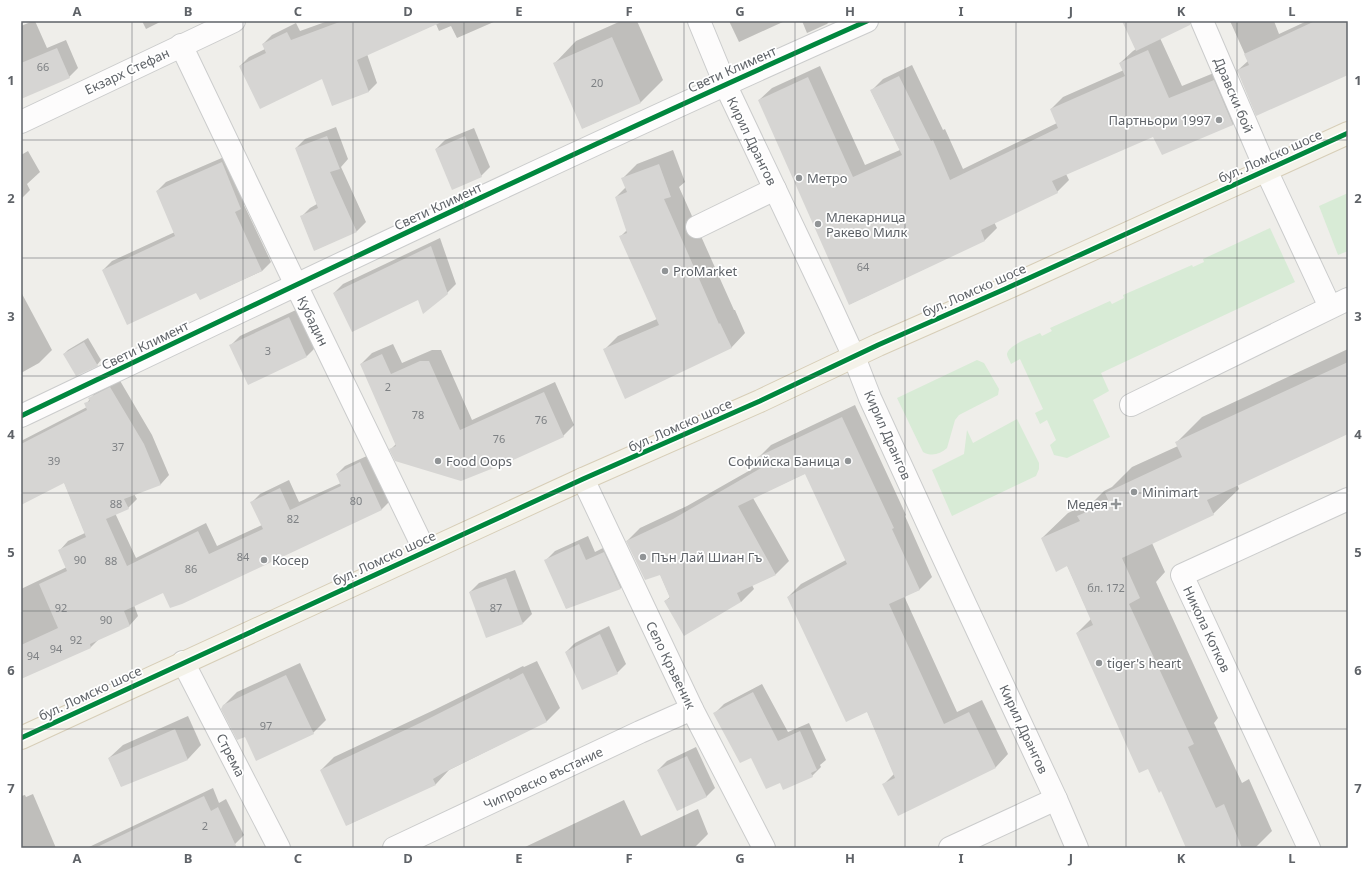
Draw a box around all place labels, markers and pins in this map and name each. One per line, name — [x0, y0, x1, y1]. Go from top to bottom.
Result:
place label: Партньори 1997 — [1109, 111, 1211, 129]
marker: Партньори 1997 — [1214, 115, 1224, 125]
place label: Метро — [807, 169, 848, 187]
marker: Метро — [794, 173, 804, 183]
place label: Млекарница Ракево Милк — [826, 208, 908, 241]
marker: Млекарница Ракево Милк — [813, 219, 823, 229]
place label: ProMarket — [673, 262, 738, 280]
marker: ProMarket — [660, 266, 670, 276]
place label: Food Oops — [446, 452, 512, 470]
place label: Софийска Баница — [728, 452, 840, 470]
marker: Food Oops — [433, 456, 443, 466]
marker: Софийска Баница — [843, 456, 853, 466]
place label: Minimart — [1142, 483, 1198, 501]
marker: Minimart — [1129, 487, 1139, 497]
place label: Медея — [1067, 495, 1108, 513]
marker: Медея — [1111, 499, 1121, 509]
place label: Пън Лай Шиан Гъ — [651, 548, 762, 566]
place label: Косер — [272, 551, 309, 569]
marker: Пън Лай Шиан Гъ — [638, 552, 648, 562]
marker: Косер — [259, 555, 269, 565]
place label: tiger's heart — [1107, 654, 1181, 672]
marker: tiger's heart — [1094, 658, 1104, 668]

